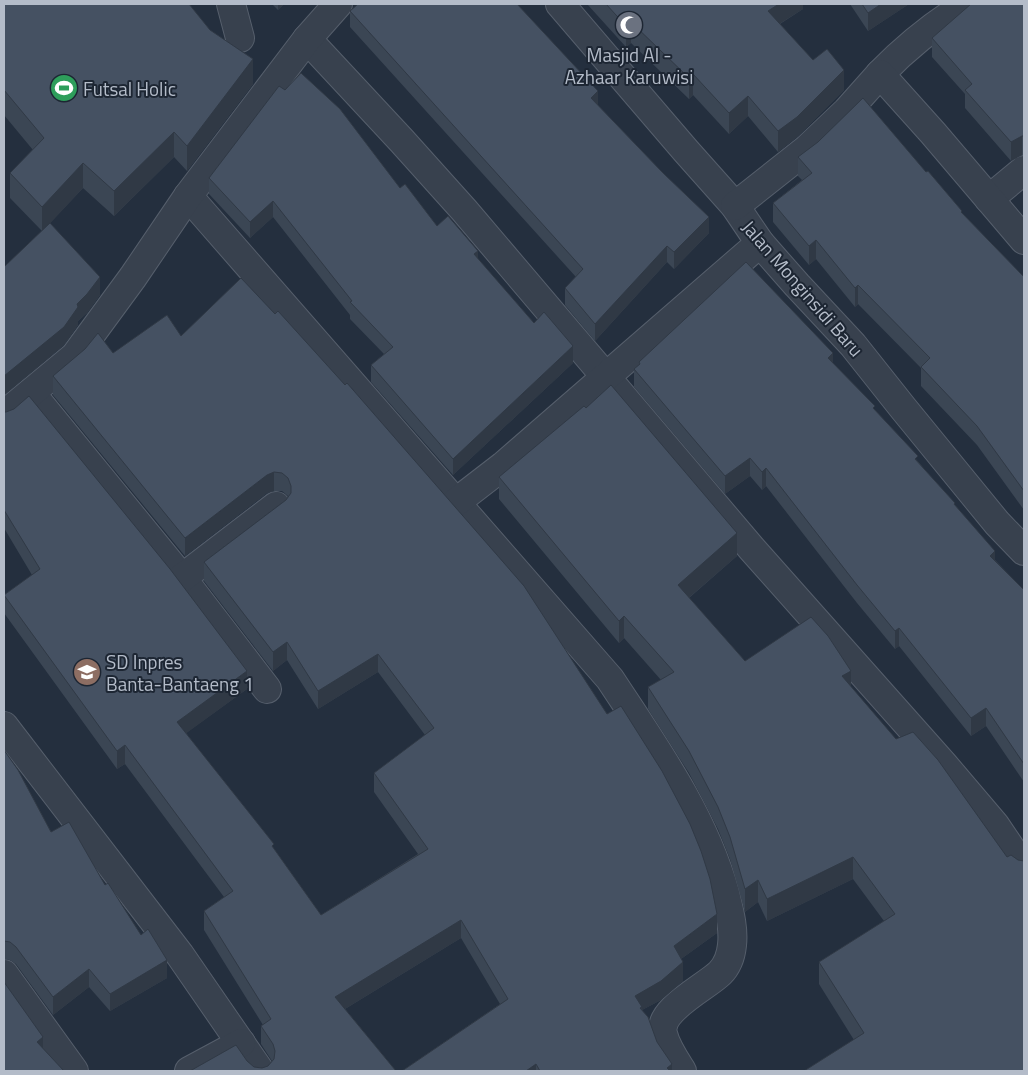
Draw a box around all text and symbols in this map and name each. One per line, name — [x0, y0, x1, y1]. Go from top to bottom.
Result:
mosque icon: Masjid Al - Azhaar Karuwisi — [614, 10, 644, 40]
place label: Masjid Al - Azhaar Karuwisi — [565, 40, 693, 91]
sports icon: Futsal Holic — [49, 73, 79, 103]
place label: Futsal Holic — [83, 74, 176, 103]
street label: Jalan Monginsidi Baru — [735, 213, 871, 363]
place label: SD Inpres Banta-Bantaeng 1 — [106, 647, 254, 698]
school or university icon: SD Inpres Banta-Bantaeng 1 — [72, 657, 102, 687]

